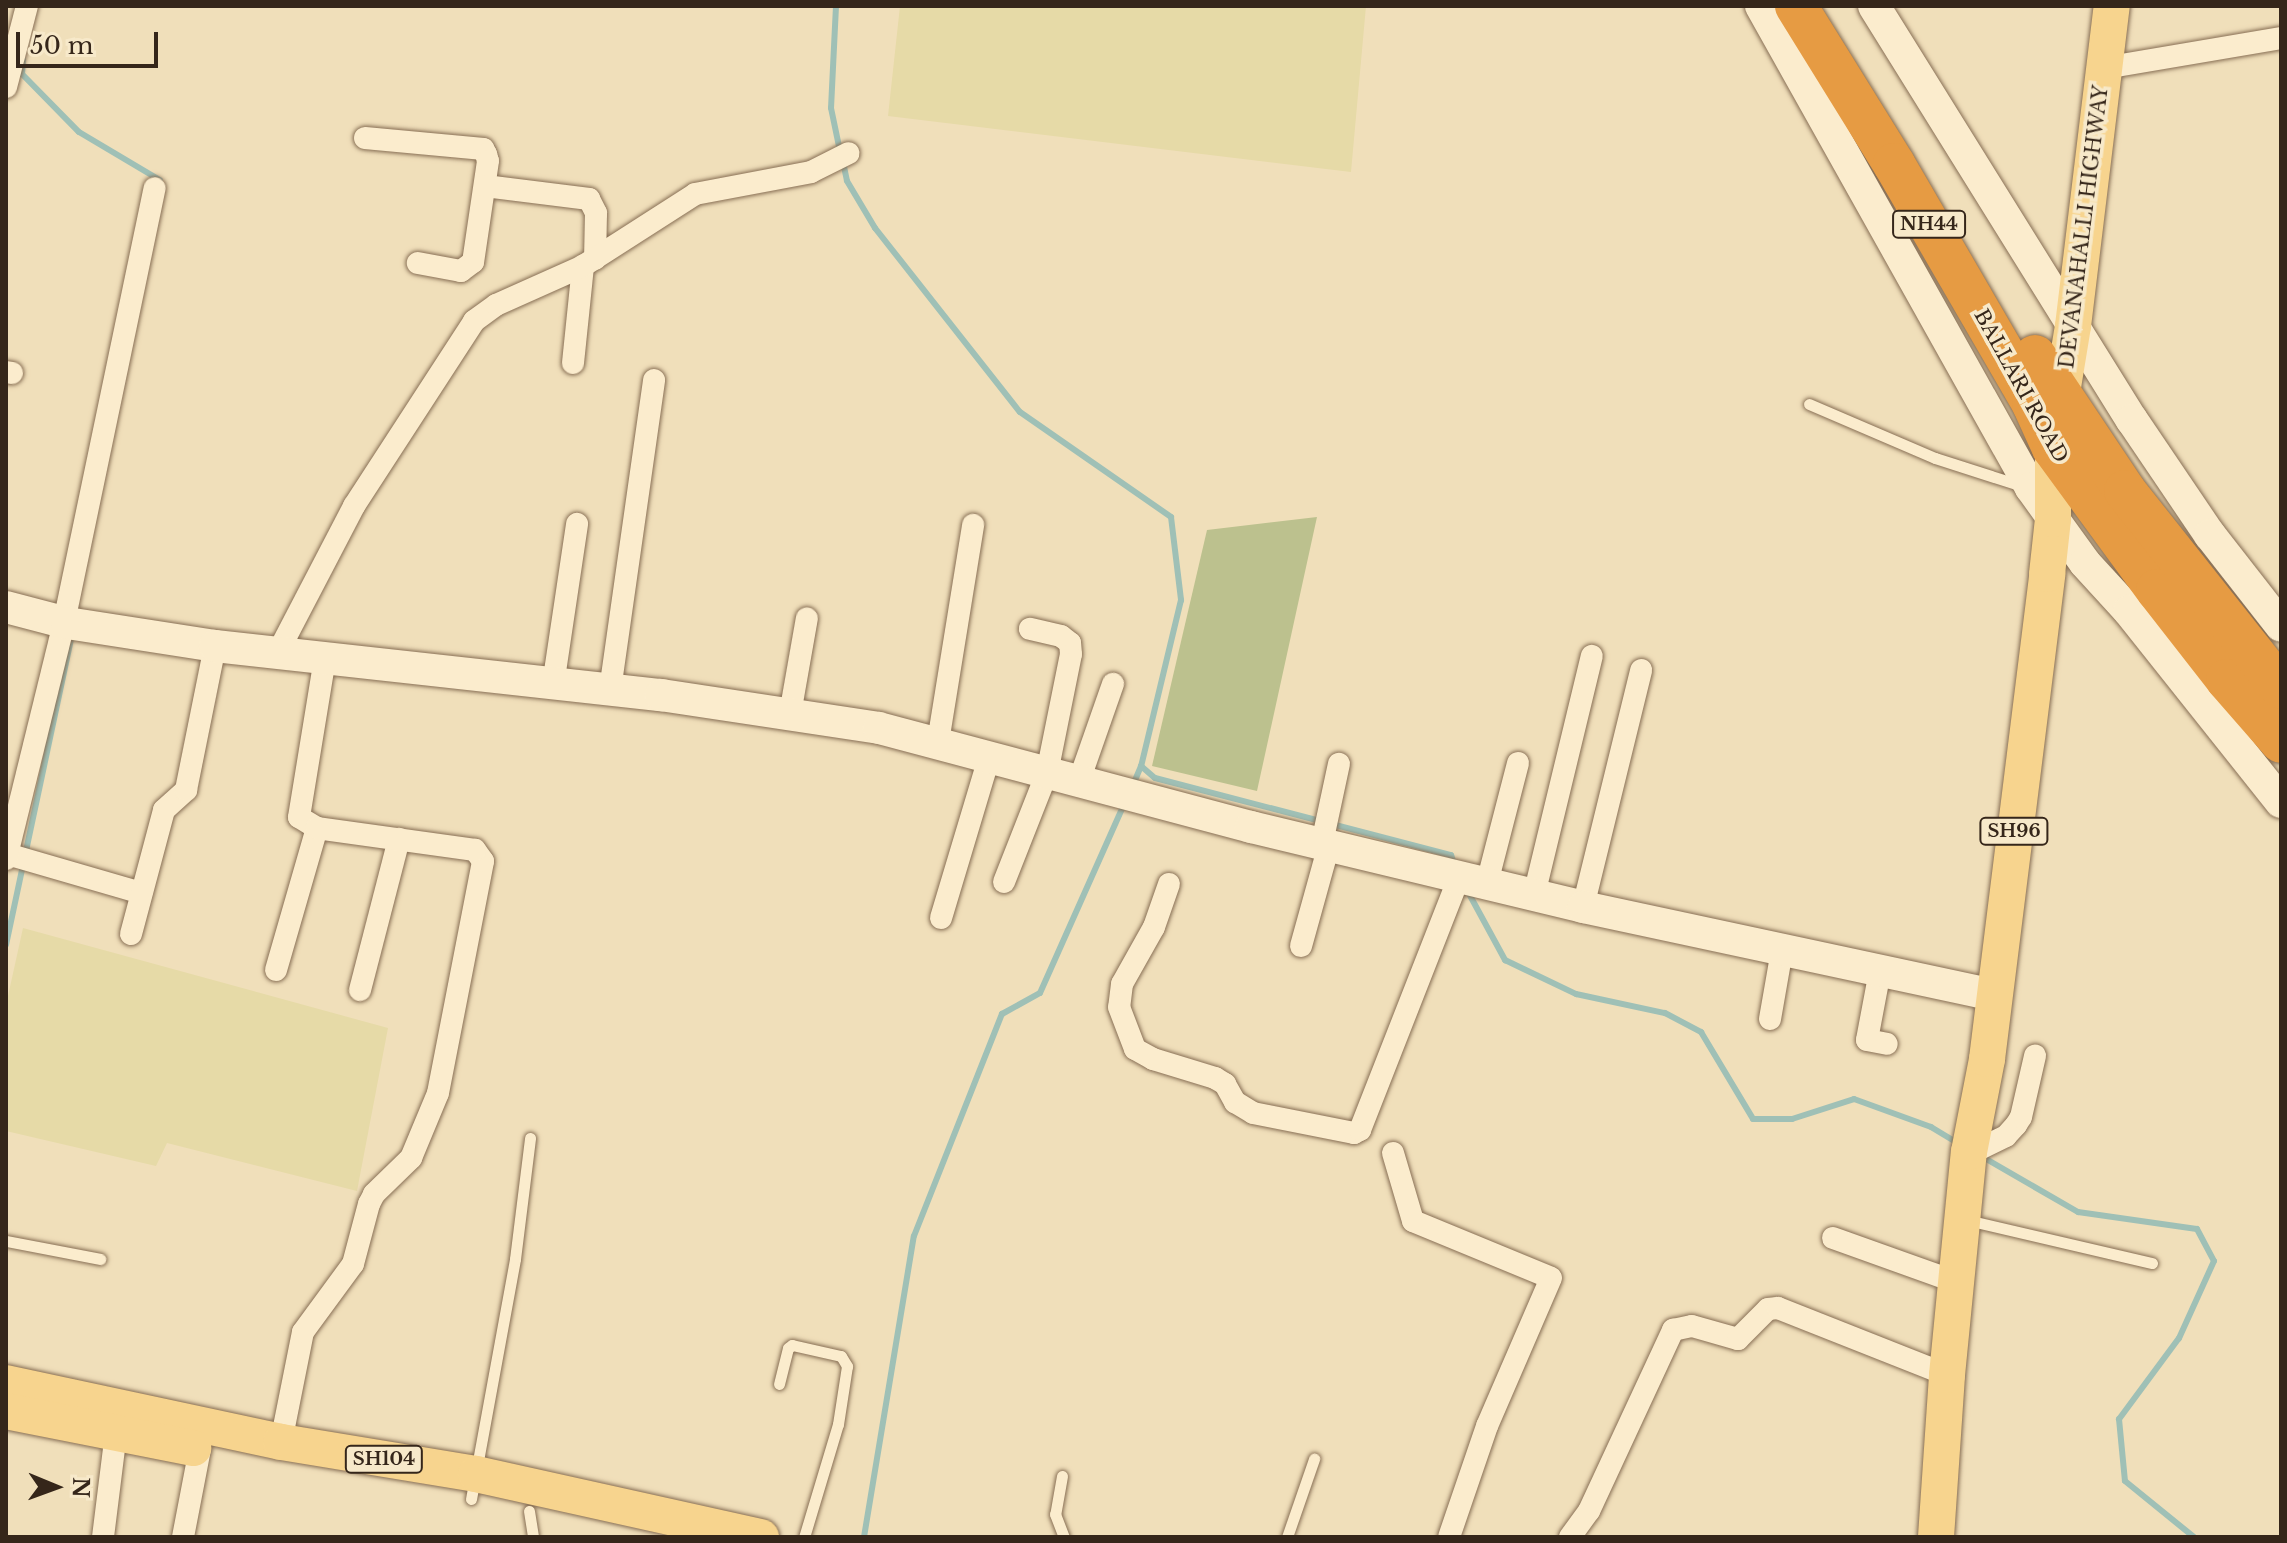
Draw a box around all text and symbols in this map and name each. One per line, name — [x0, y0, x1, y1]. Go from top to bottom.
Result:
scale bar — [20, 16, 162, 66]
text: 50 m — [30, 31, 93, 60]
street label: DEVANAHALLI HIGHWAY — [2055, 84, 2113, 370]
road number: NH44 — [1891, 210, 1967, 238]
street label: BALLARI ROAD — [1969, 305, 2073, 467]
road number: SH96 — [1978, 817, 2050, 845]
road number: SH104 — [344, 1445, 424, 1473]
north arrow — [16, 1447, 96, 1527]
text: N — [67, 1477, 94, 1498]

